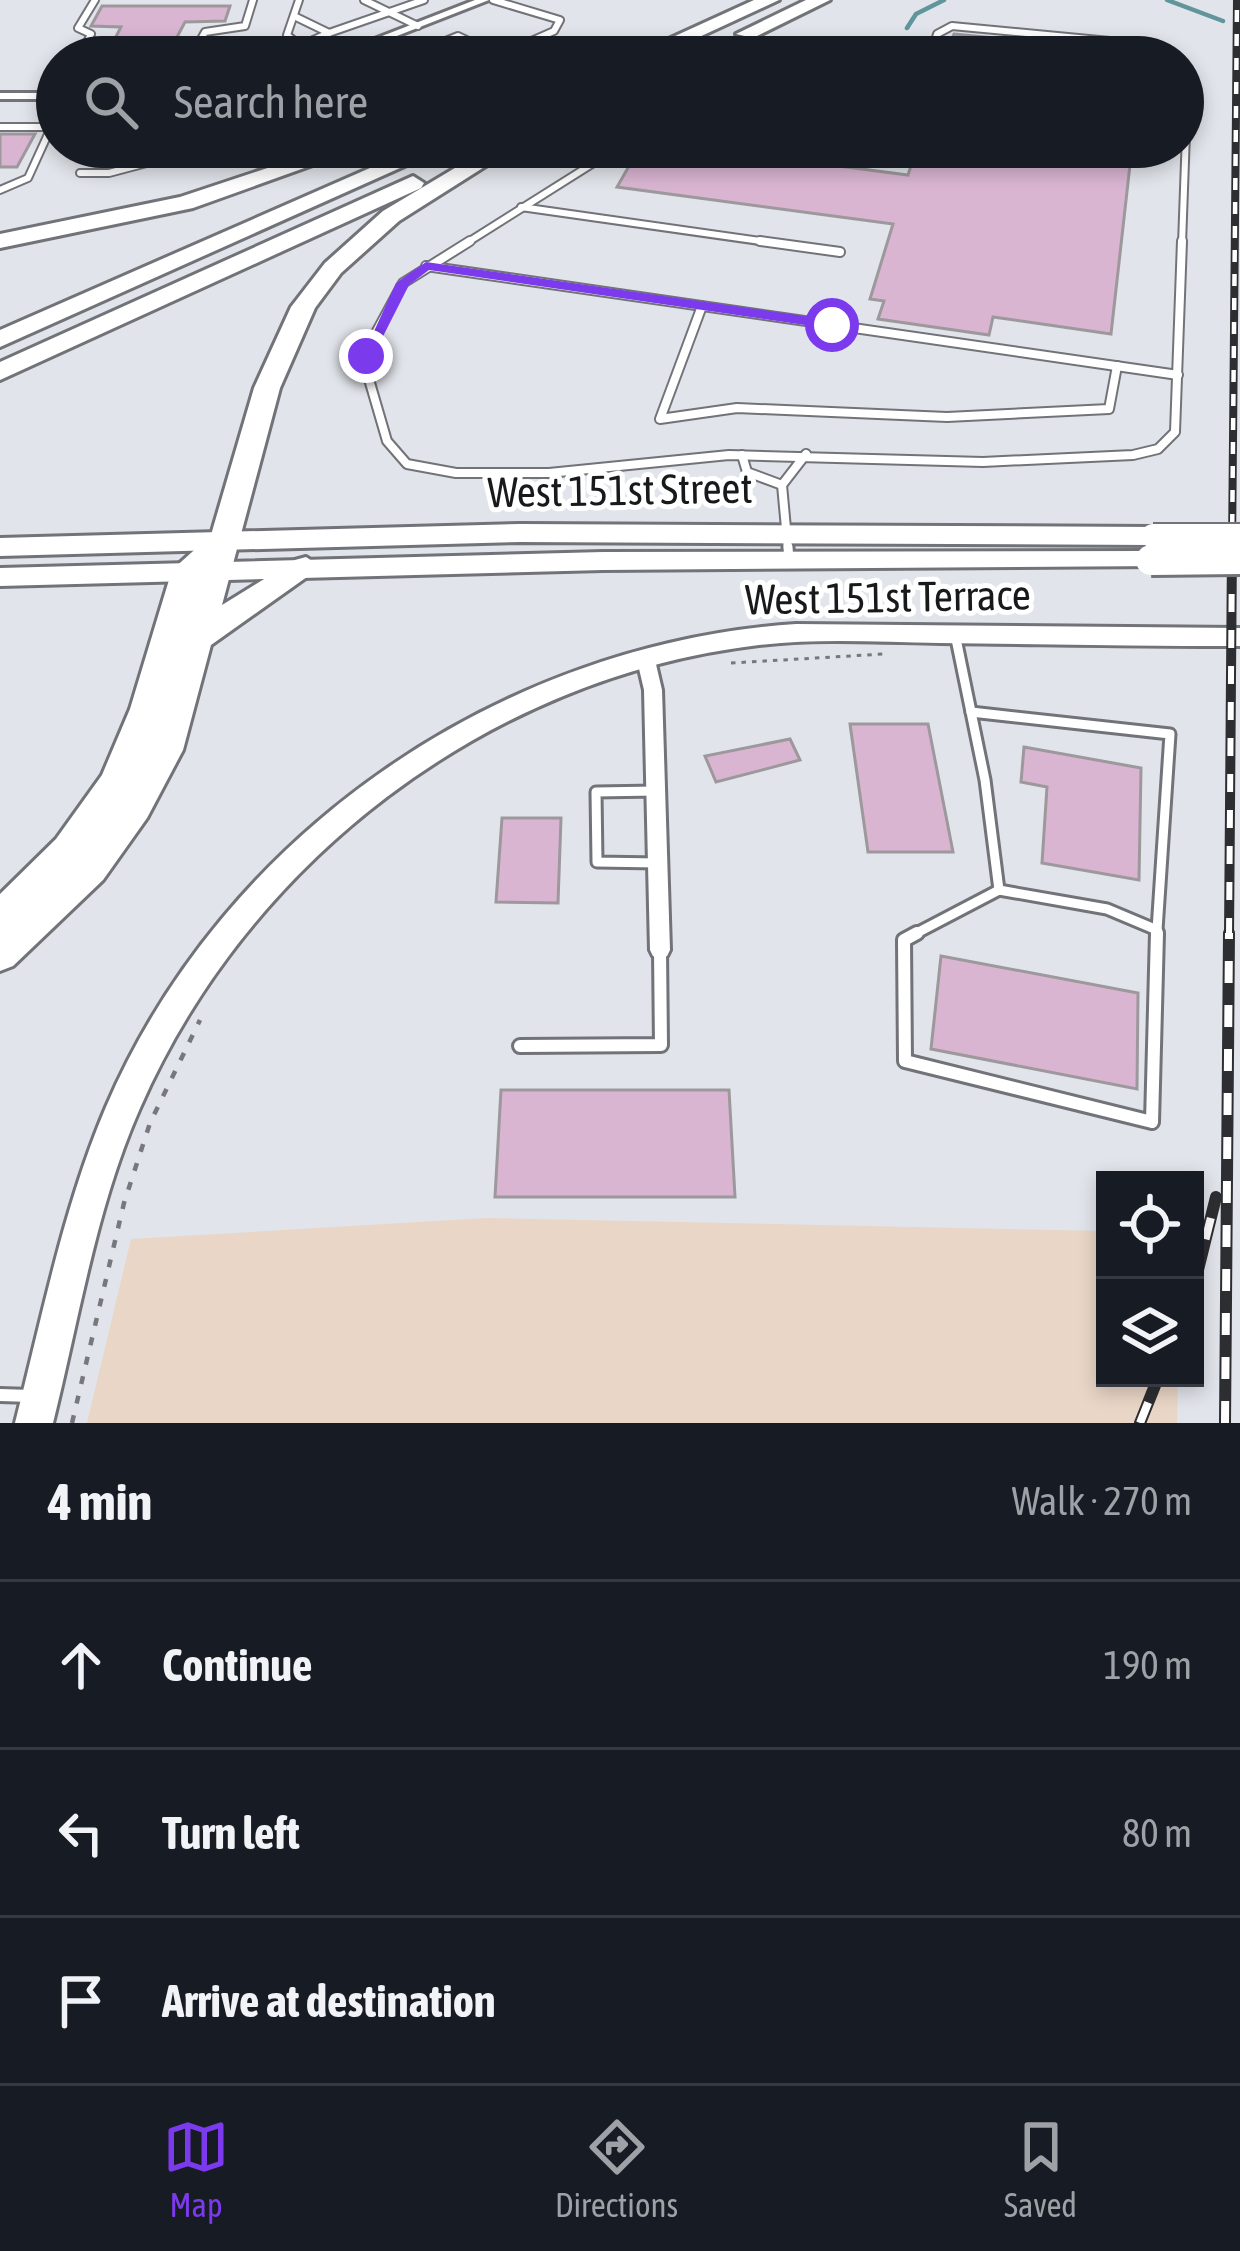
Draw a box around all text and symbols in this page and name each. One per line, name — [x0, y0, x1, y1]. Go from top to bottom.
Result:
search box — [36, 36, 1204, 168]
icon: search — [78, 69, 144, 135]
text: Search here — [174, 76, 368, 128]
route start — [805, 298, 859, 352]
route end — [339, 329, 393, 383]
street label: West 151st Street — [487, 464, 753, 516]
street label: West 151st Terrace — [745, 571, 1031, 623]
map controls — [1096, 1171, 1204, 1387]
button: locate — [1096, 1171, 1204, 1279]
button: layers — [1096, 1279, 1204, 1387]
text: 4 min — [48, 1472, 152, 1531]
text: Walk · 270 m — [1012, 1479, 1192, 1523]
icon: ahead — [48, 1632, 114, 1698]
text: Continue — [162, 1639, 313, 1691]
text: 190 m — [1104, 1643, 1192, 1687]
icon: left — [48, 1800, 114, 1866]
text: Turn left — [162, 1807, 300, 1859]
text: 80 m — [1122, 1811, 1192, 1855]
icon: arrive — [48, 1968, 114, 2034]
text: Arrive at destination — [162, 1975, 496, 2027]
tab: Map — [163, 2114, 229, 2224]
tab: Directions — [555, 2114, 678, 2224]
tab: Saved — [1004, 2114, 1077, 2224]

